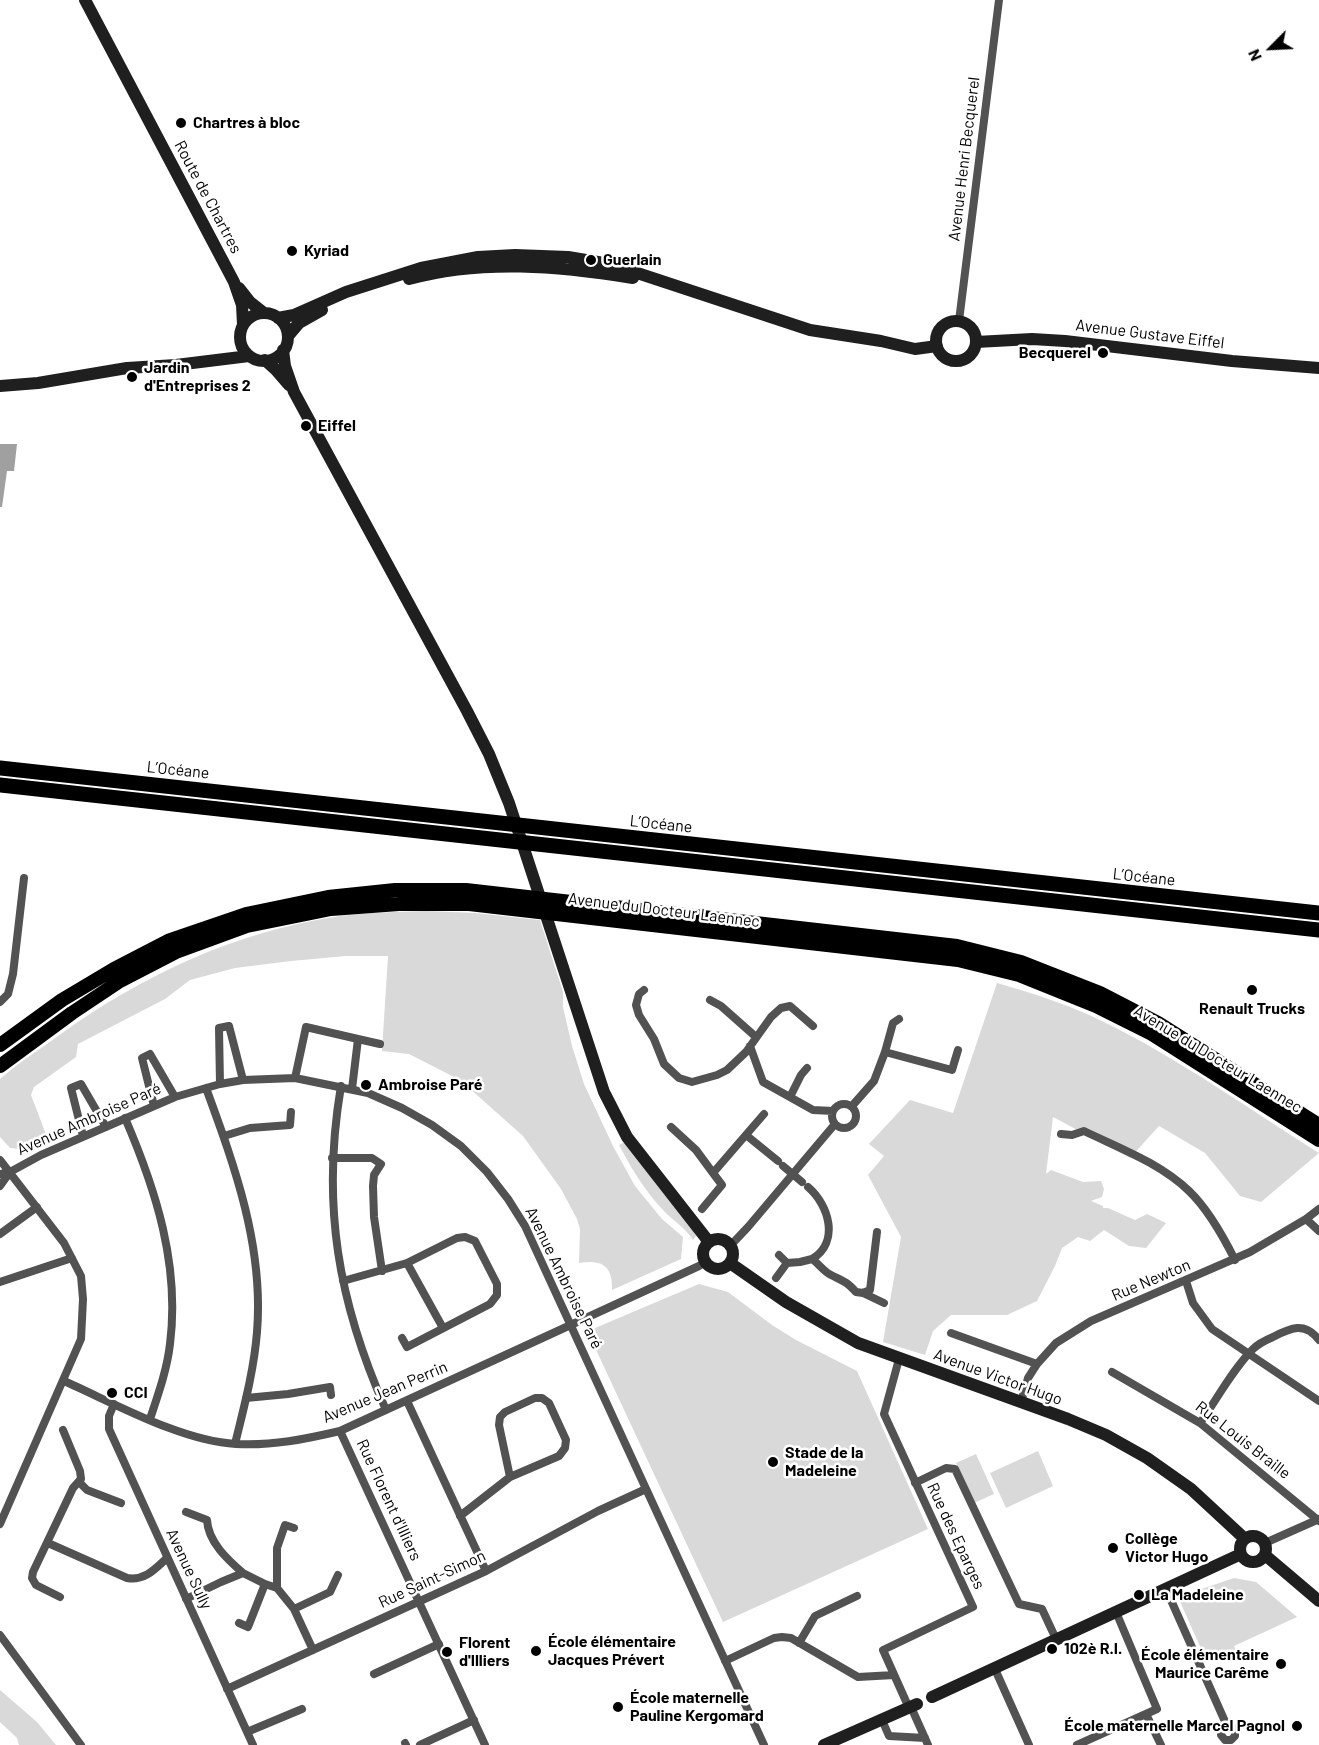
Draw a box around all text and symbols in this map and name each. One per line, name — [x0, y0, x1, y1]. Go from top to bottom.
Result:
north arrow — [1241, 18, 1301, 78]
text: N — [1243, 47, 1265, 64]
street label: Avenue Henri Becquerel — [944, 76, 984, 242]
place label: Chartres à bloc — [193, 113, 300, 133]
marker: Chartres à bloc — [174, 116, 188, 130]
street label: Route de Chartres — [170, 137, 246, 257]
place label: Kyriad — [304, 241, 349, 261]
marker: Kyriad — [285, 244, 299, 258]
place label: Guerlain — [603, 250, 662, 270]
marker: Guerlain — [584, 253, 598, 267]
street label: Avenue Gustave Eiffel — [1075, 315, 1225, 353]
place label: Becquerel — [1019, 343, 1091, 363]
marker: Becquerel — [1096, 346, 1110, 360]
place label: Jardin d'Entreprises 2 — [144, 358, 251, 396]
marker: Jardin d'Entreprises 2 — [125, 370, 139, 384]
place label: Eiffel — [318, 416, 356, 436]
marker: Eiffel — [299, 419, 313, 433]
street label: L’Océane — [146, 757, 210, 783]
street label: L’Océane — [629, 811, 693, 837]
street label: L’Océane — [1112, 864, 1176, 890]
street label: Avenue du Docteur Laennec — [567, 889, 761, 931]
marker: Renault Trucks — [1245, 983, 1259, 997]
place label: Renault Trucks — [1199, 999, 1305, 1019]
street label: Avenue du Docteur Laennec — [1130, 1001, 1306, 1117]
place label: Ambroise Paré — [378, 1075, 483, 1095]
marker: Ambroise Paré — [359, 1078, 373, 1092]
street label: Avenue Ambroise Paré — [14, 1079, 164, 1159]
street label: Avenue Ambroise Paré — [521, 1204, 607, 1352]
street label: Rue Newton — [1109, 1255, 1193, 1305]
street label: Avenue Victor Hugo — [931, 1345, 1065, 1409]
street label: Avenue Jean Perrin — [320, 1357, 450, 1427]
place label: CCI — [124, 1383, 148, 1403]
marker: CCI — [105, 1386, 119, 1400]
street label: Rue Louis Braille — [1192, 1397, 1294, 1483]
street label: Rue Florent d'Illiers — [352, 1436, 426, 1564]
place label: Stade de la Madeleine — [785, 1443, 863, 1481]
marker: Stade de la Madeleine — [766, 1455, 780, 1469]
street label: Rue des Eparges — [923, 1480, 989, 1592]
street label: Avenue Sully — [162, 1526, 216, 1612]
place label: Collège Victor Hugo — [1125, 1529, 1208, 1567]
marker: Collège Victor Hugo — [1106, 1541, 1120, 1555]
street label: Rue Saint-Simon — [375, 1546, 489, 1612]
place label: La Madeleine — [1151, 1585, 1244, 1605]
marker: La Madeleine — [1132, 1588, 1146, 1602]
place label: École élémentaire Jacques Prévert — [548, 1632, 676, 1670]
place label: Florent d'Illiers — [459, 1633, 510, 1671]
place label: 102è R.I. — [1064, 1639, 1122, 1659]
marker: 102è R.I. — [1045, 1642, 1059, 1656]
marker: École élémentaire Jacques Prévert — [529, 1644, 543, 1658]
marker: Florent d'Illiers — [440, 1645, 454, 1659]
place label: École élémentaire Maurice Carême — [1141, 1645, 1269, 1683]
marker: École élémentaire Maurice Carême — [1274, 1657, 1288, 1671]
place label: École maternelle Pauline Kergomard — [630, 1688, 764, 1726]
marker: École maternelle Pauline Kergomard — [611, 1700, 625, 1714]
place label: École maternelle Marcel Pagnol — [1064, 1716, 1285, 1736]
marker: École maternelle Marcel Pagnol — [1290, 1719, 1304, 1733]

